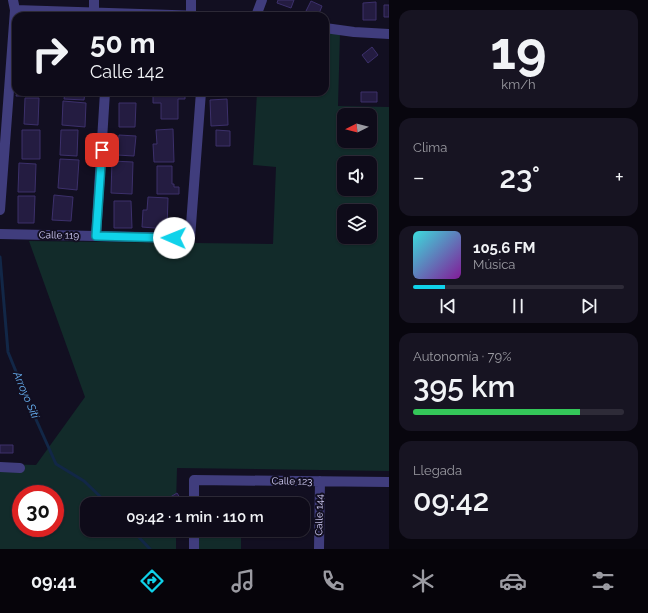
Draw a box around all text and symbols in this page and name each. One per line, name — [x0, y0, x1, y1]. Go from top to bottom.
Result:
text: 19 — [490, 20, 547, 81]
text: 50 m — [90, 27, 156, 60]
icon: right — [24, 28, 76, 80]
text: Calle 142 — [90, 61, 164, 82]
text: km/h — [501, 77, 536, 92]
north arrow — [337, 108, 377, 148]
map controls — [337, 108, 377, 244]
pin — [85, 133, 119, 167]
icon: arrive — [91, 139, 113, 161]
text: Clima — [413, 140, 447, 155]
button: sound — [337, 156, 377, 196]
text: 23° — [499, 160, 540, 195]
text: − — [413, 164, 425, 190]
text: + — [615, 164, 624, 190]
button: layers — [337, 204, 377, 244]
position arrow — [153, 217, 195, 259]
street label: Calle 119 — [39, 229, 80, 241]
text: 105.6 FM — [473, 239, 536, 257]
text: Música — [473, 257, 515, 272]
icon: previous — [437, 295, 459, 317]
icon: pause — [507, 295, 529, 317]
icon: next — [578, 295, 600, 317]
text: Autonomía · 79% — [413, 349, 511, 364]
water label: Arroyo Sití — [10, 369, 42, 422]
text: 395 km — [413, 369, 515, 404]
text: Llegada — [413, 463, 462, 478]
street label: Calle 123 — [271, 475, 313, 487]
text: 09:42 — [413, 483, 489, 518]
speed limit sign: 30 — [12, 485, 64, 537]
street label: Calle 144 — [313, 494, 325, 536]
text: 09:42 · 1 min · 110 m — [126, 508, 264, 526]
icon: directions — [138, 567, 166, 595]
icon: music — [229, 567, 257, 595]
icon: phone — [319, 567, 347, 595]
icon: climate — [409, 567, 437, 595]
icon: car — [499, 567, 527, 595]
icon: filters — [589, 567, 617, 595]
text: 09:41 — [31, 571, 76, 592]

